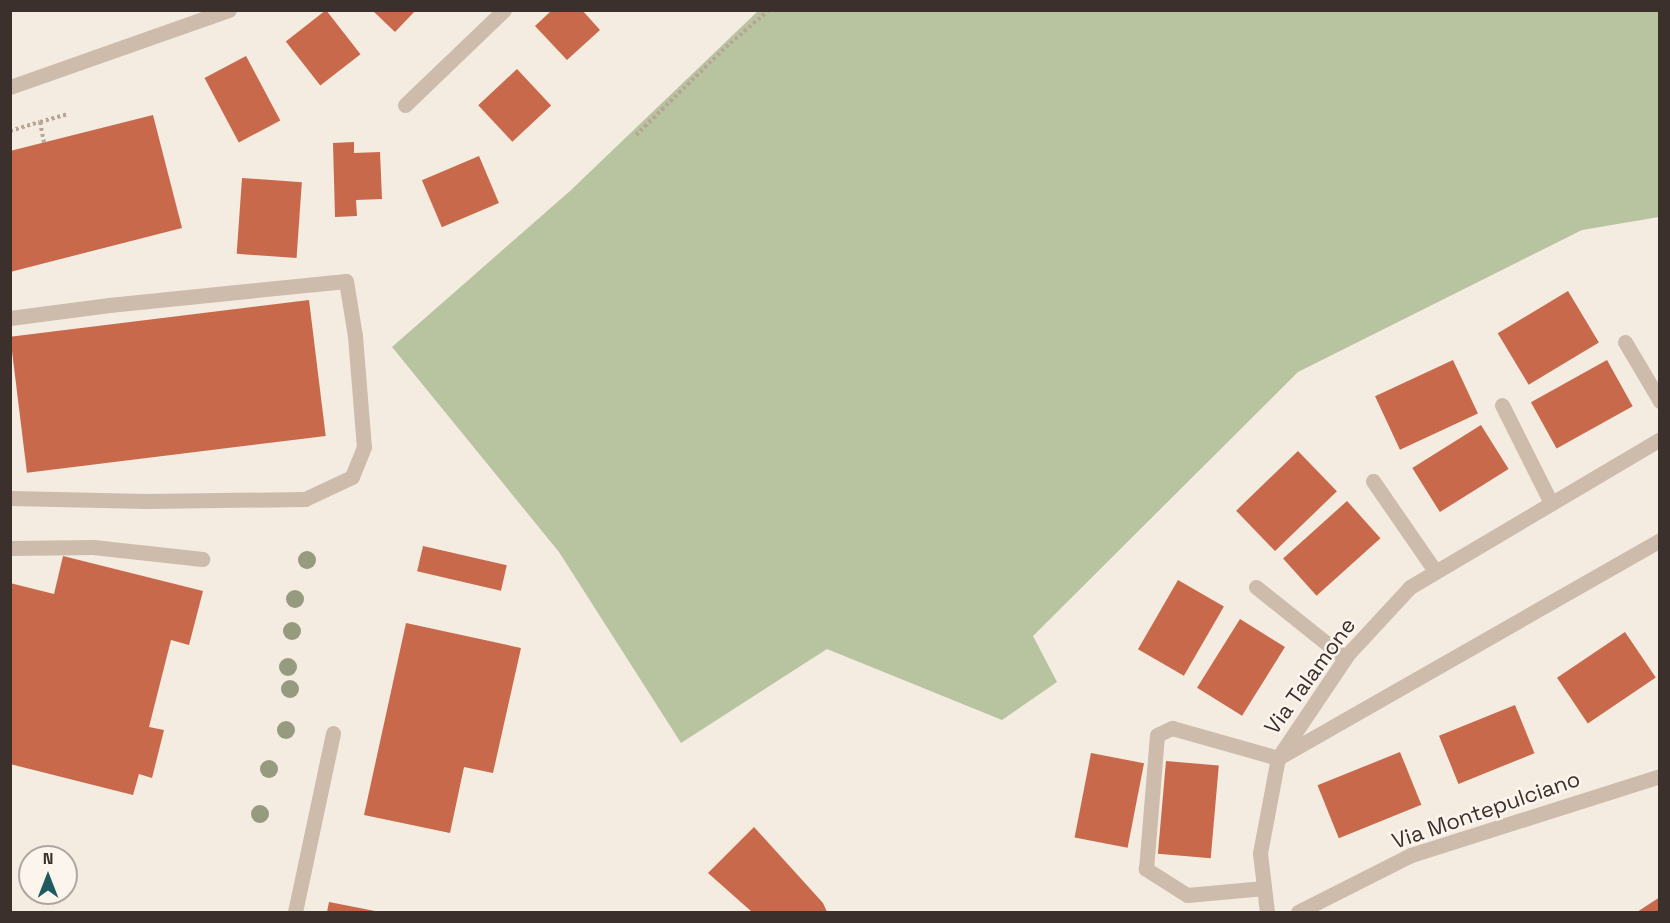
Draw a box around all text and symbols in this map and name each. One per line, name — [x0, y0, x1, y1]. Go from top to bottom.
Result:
street label: Via Talamone — [1259, 612, 1361, 740]
street label: Via Montepulciano — [1388, 765, 1584, 855]
north arrow — [18, 845, 78, 905]
text: N — [43, 848, 53, 869]

